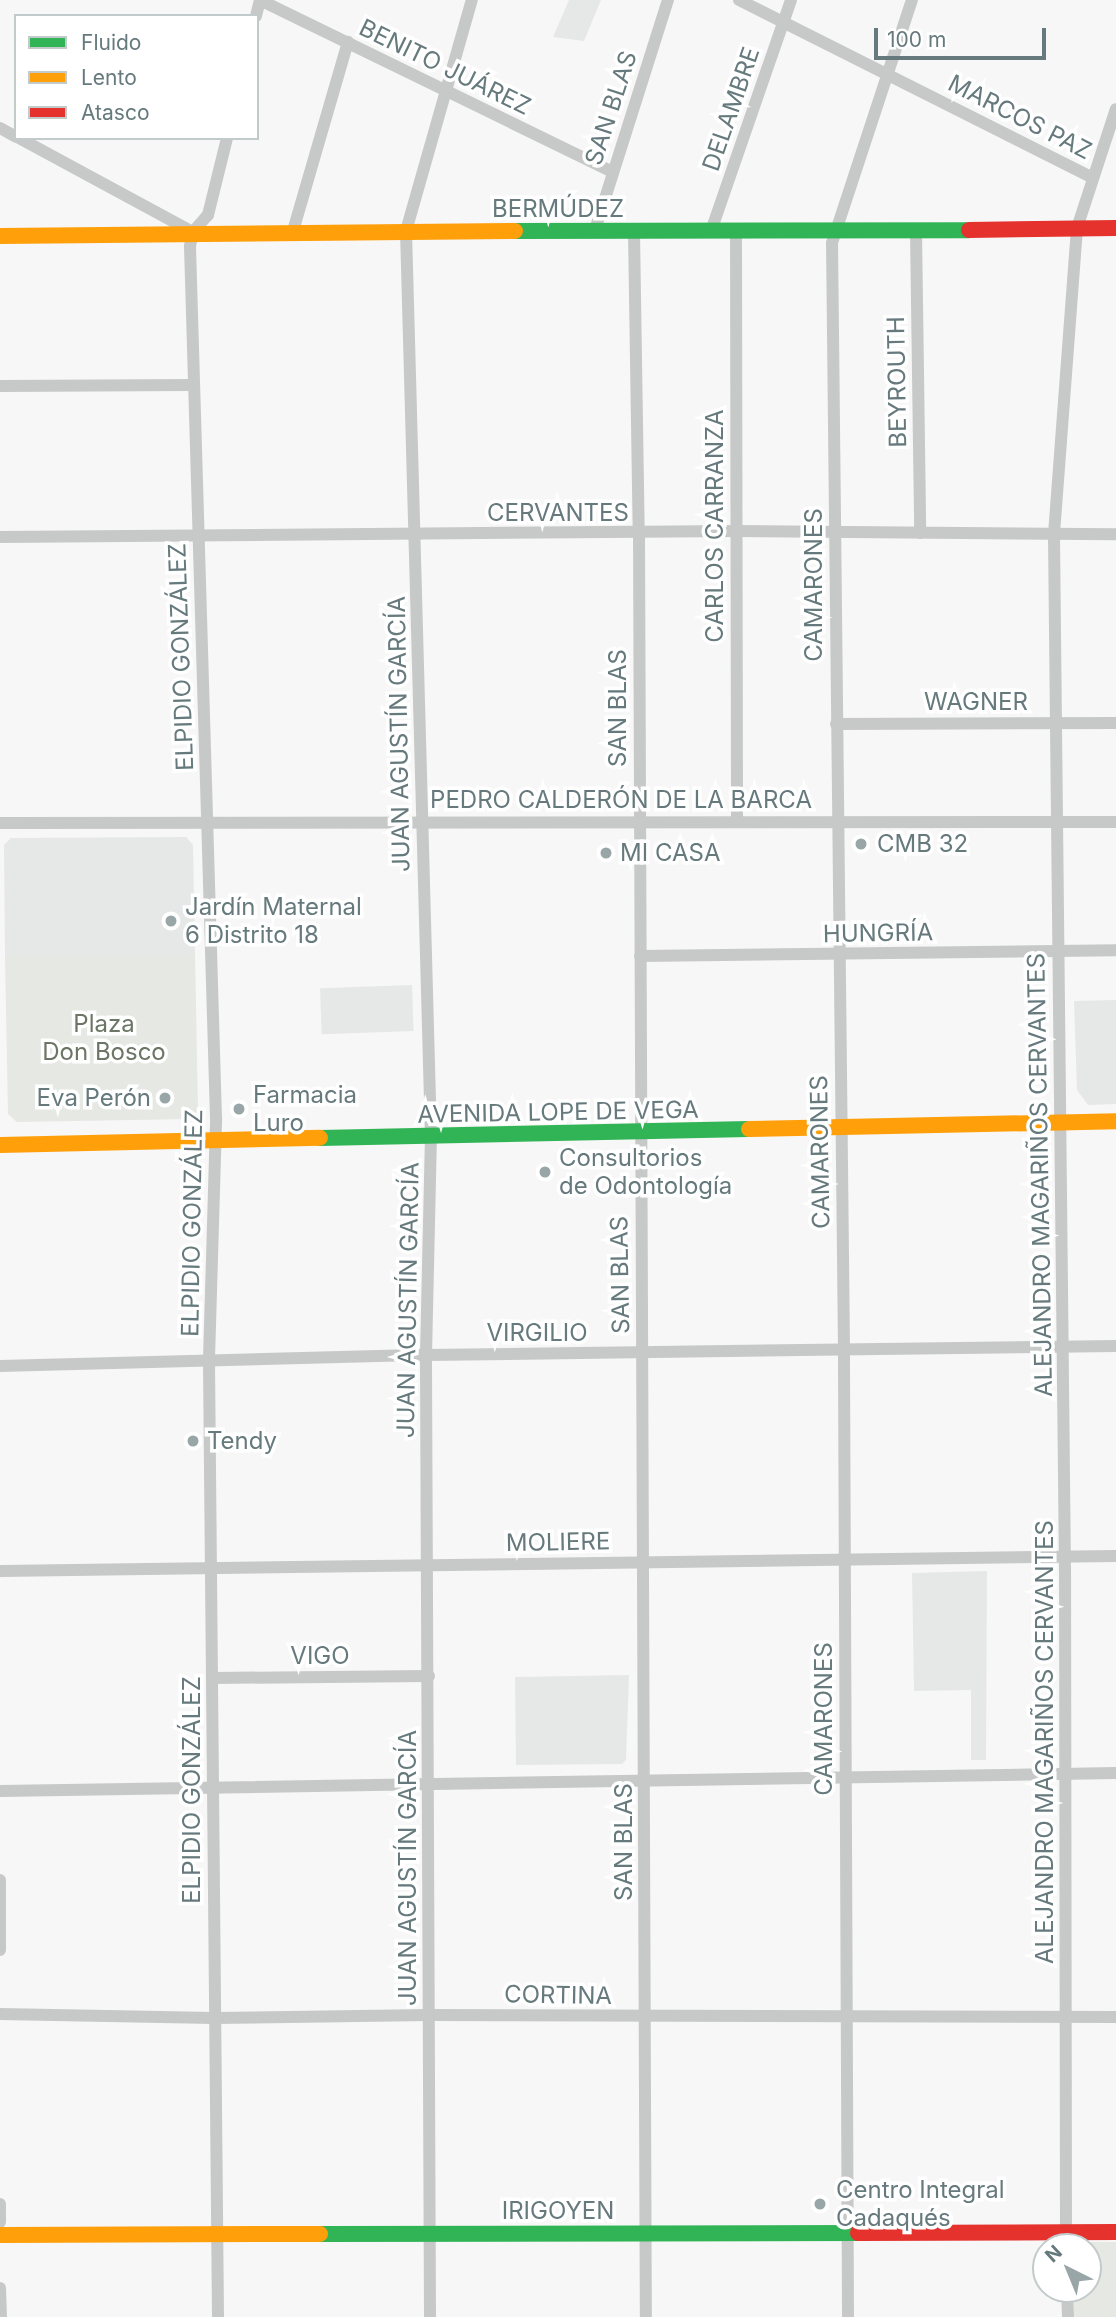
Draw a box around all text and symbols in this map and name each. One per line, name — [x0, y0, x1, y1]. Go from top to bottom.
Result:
street label: BENITO JUÁREZ — [355, 13, 535, 121]
legend — [14, 14, 259, 140]
scale bar — [878, 14, 1050, 58]
text: 100 m — [887, 27, 946, 52]
text: Fluido — [81, 30, 141, 55]
street label: DELAMBRE — [696, 43, 766, 175]
street label: SAN BLAS — [579, 47, 643, 169]
text: Lento — [81, 65, 137, 90]
street label: MARCOS PAZ — [944, 69, 1096, 165]
text: Atasco — [81, 100, 150, 125]
street label: BERMÚDEZ — [492, 195, 624, 223]
street label: BEYROUTH — [881, 316, 913, 448]
street label: CARLOS CARRANZA — [701, 409, 729, 643]
street label: CERVANTES — [487, 499, 629, 527]
street label: CAMARONES — [800, 508, 828, 662]
street label: ELPIDIO GONZÁLEZ — [163, 543, 199, 771]
street label: JUAN AGUSTÍN GARCÍA — [382, 596, 416, 872]
street label: SAN BLAS — [604, 649, 632, 767]
street label: WAGNER — [924, 688, 1028, 716]
street label: PEDRO CALDERÓN DE LA BARCA — [430, 786, 812, 814]
place label: CMB 32 — [877, 830, 968, 858]
marker: CMB 32 — [851, 834, 871, 854]
place label: MI CASA — [620, 839, 720, 867]
marker: MI CASA — [598, 845, 614, 861]
place label: Jardín Maternal 6 Distrito 18 — [185, 893, 362, 949]
marker: Jardín Maternal 6 Distrito 18 — [163, 913, 179, 929]
street label: HUNGRÍA — [823, 918, 933, 948]
street label: ALEJANDRO MAGARIÑOS CERVANTES — [1022, 953, 1058, 1397]
park label: Plaza Don Bosco — [42, 1010, 166, 1066]
street label: CAMARONES — [804, 1075, 836, 1229]
place label: Farmacia Luro — [253, 1081, 357, 1137]
place label: Eva Perón — [37, 1084, 151, 1112]
marker: Eva Perón — [157, 1090, 173, 1106]
street label: AVENIDA LOPE DE VEGA — [417, 1095, 699, 1129]
marker: Farmacia Luro — [231, 1101, 247, 1117]
street label: ELPIDIO GONZÁLEZ — [176, 1109, 208, 1337]
place label: Consultorios de Odontología — [559, 1144, 732, 1200]
street label: JUAN AGUSTÍN GARCÍA — [391, 1162, 425, 1438]
marker: Consultorios de Odontología — [537, 1164, 553, 1180]
street label: SAN BLAS — [605, 1216, 635, 1334]
street label: VIRGILIO — [486, 1319, 588, 1347]
place label: Tendy — [207, 1427, 277, 1455]
marker: Tendy — [185, 1433, 201, 1449]
street label: ALEJANDRO MAGARIÑOS CERVANTES — [1031, 1520, 1059, 1964]
street label: MOLIERE — [506, 1527, 610, 1557]
street label: VIGO — [290, 1642, 350, 1670]
street label: CAMARONES — [810, 1642, 838, 1796]
street label: ELPIDIO GONZÁLEZ — [178, 1676, 206, 1904]
street label: JUAN AGUSTÍN GARCÍA — [394, 1730, 422, 2006]
street label: SAN BLAS — [610, 1783, 638, 1901]
street label: CORTINA — [504, 1980, 612, 2010]
place label: Centro Integral Cadaqués — [836, 2176, 1005, 2232]
marker: Centro Integral Cadaqués — [810, 2194, 830, 2214]
street label: IRIGOYEN — [502, 2197, 614, 2225]
north arrow — [1032, 2233, 1102, 2303]
text: N — [1041, 2240, 1067, 2267]

